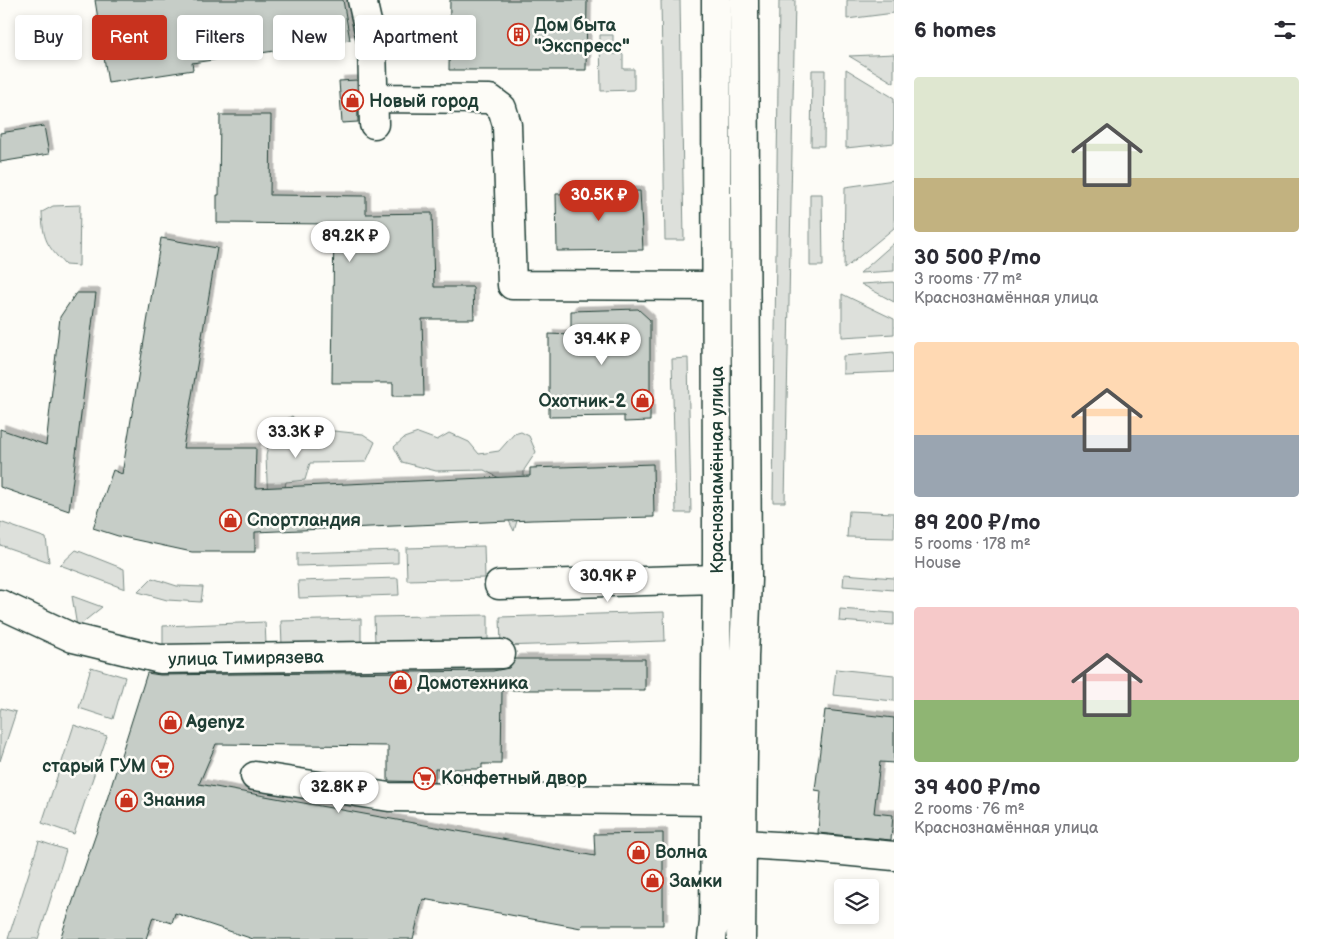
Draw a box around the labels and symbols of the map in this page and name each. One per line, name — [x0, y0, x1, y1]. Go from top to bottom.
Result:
place label: Дом быта "Экспресс" — [534, 15, 630, 57]
building icon: Дом быта "Экспресс" — [506, 23, 530, 47]
shop icon: Новый город — [341, 89, 365, 113]
place label: Новый город — [369, 91, 479, 112]
pin: 30.5K ₽ — [553, 180, 645, 222]
pin: 89.2K ₽ — [304, 220, 396, 263]
pin: 39.4K ₽ — [556, 324, 648, 366]
street label: Краснознамённая улица — [707, 366, 728, 574]
shop icon: Охотник-2 — [630, 389, 654, 413]
place label: Охотник-2 — [539, 391, 626, 412]
pin: 33.3K ₽ — [250, 416, 342, 459]
shop icon: Спортландия — [219, 508, 243, 532]
place label: Спортландия — [247, 510, 361, 531]
pin: 30.9K ₽ — [562, 560, 654, 603]
street label: улица Тимирязева — [168, 647, 325, 670]
shop icon: Домотехника — [389, 671, 413, 695]
place label: Домотехника — [417, 673, 529, 694]
shop icon: Agenyz — [158, 710, 182, 734]
place label: Agenyz — [185, 712, 245, 733]
supermarket icon: старый ГУМ — [150, 754, 174, 778]
place label: старый ГУМ — [42, 756, 146, 777]
supermarket icon: Конфетный двор — [413, 766, 437, 790]
place label: Конфетный двор — [441, 768, 588, 789]
pin: 32.8K ₽ — [293, 772, 385, 814]
shop icon: Знания — [115, 788, 139, 812]
place label: Знания — [143, 790, 206, 811]
shop icon: Волна — [627, 840, 651, 864]
place label: Волна — [655, 842, 708, 863]
shop icon: Замки — [641, 869, 665, 893]
place label: Замки — [669, 871, 722, 892]

